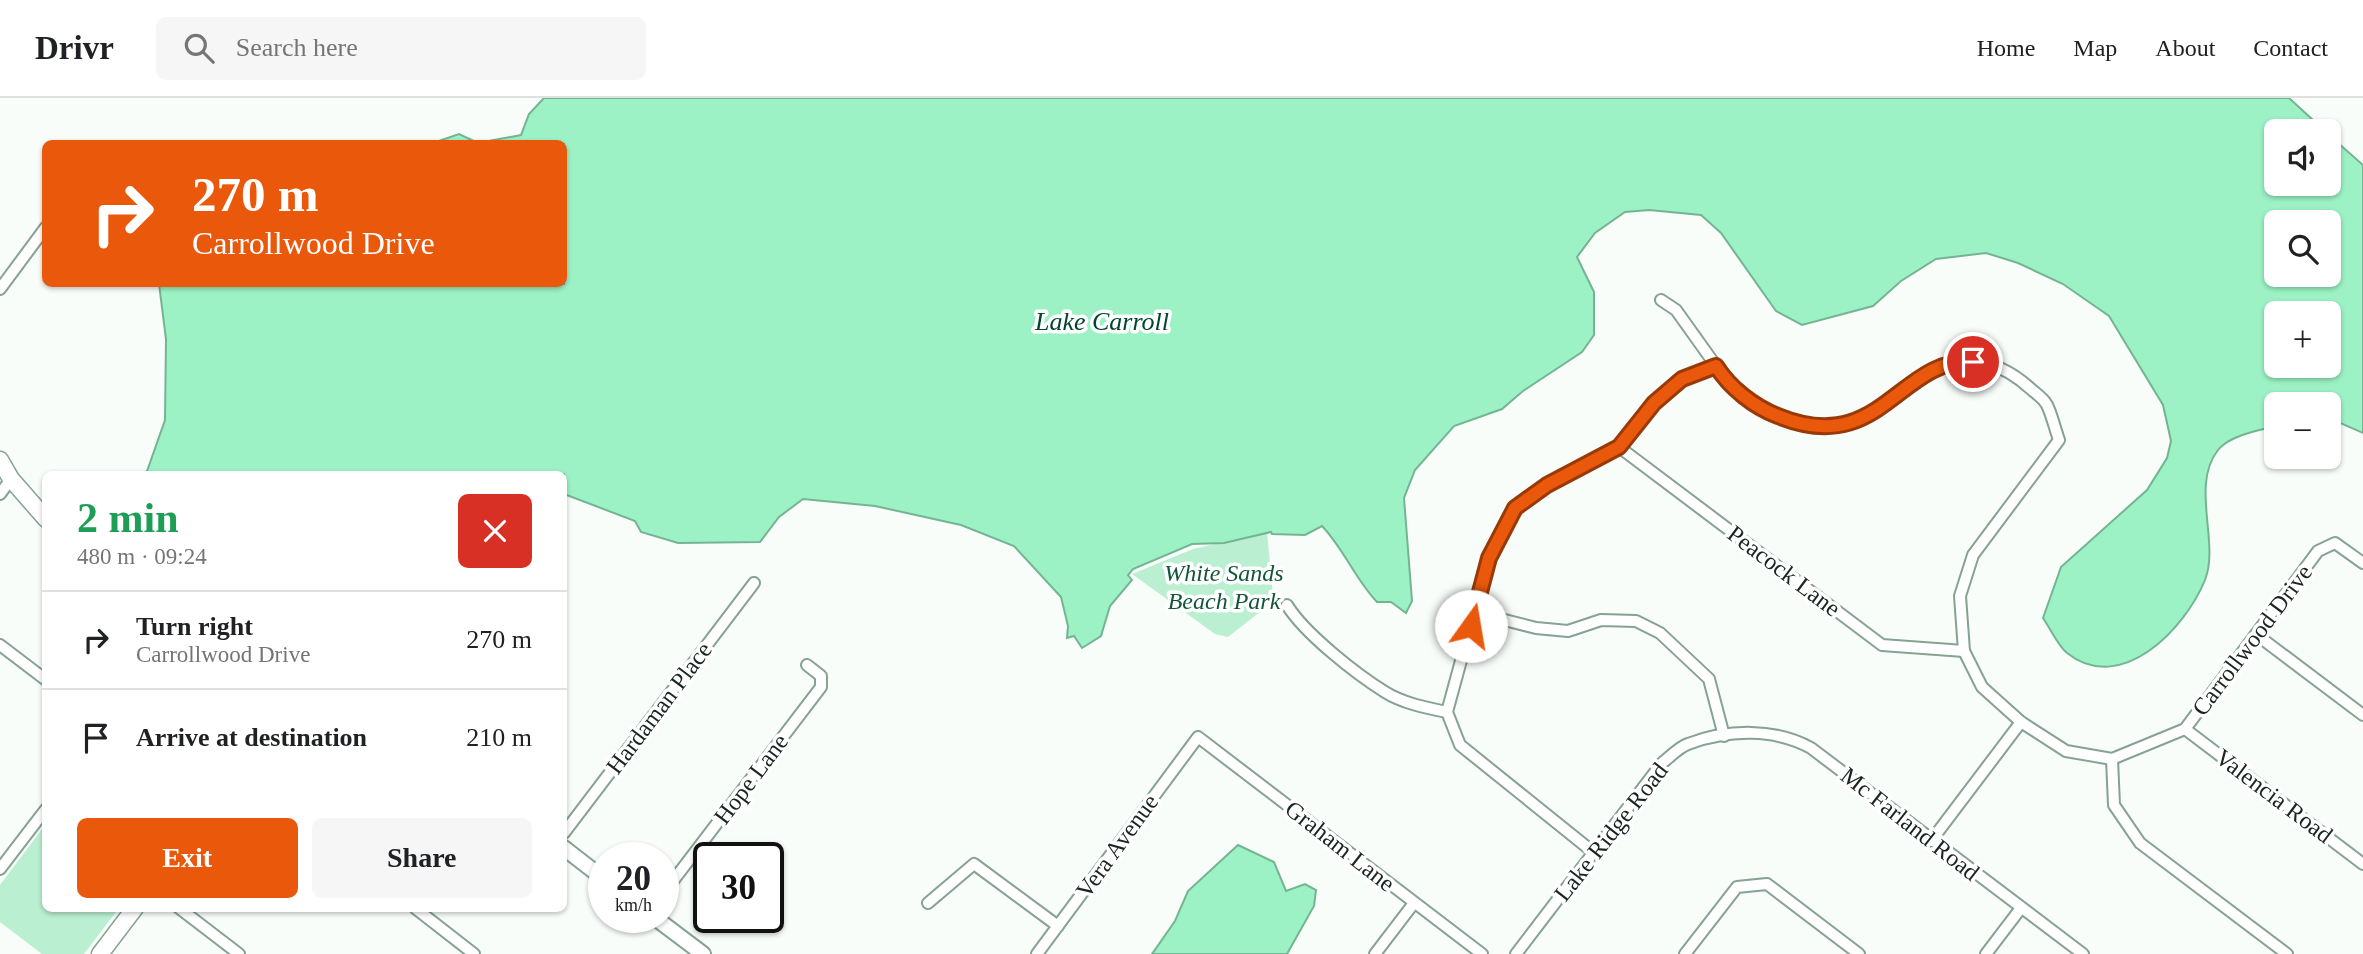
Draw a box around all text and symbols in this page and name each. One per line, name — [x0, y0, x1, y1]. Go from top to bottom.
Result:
search box — [156, 17, 646, 80]
icon: search — [180, 29, 218, 67]
text: Drivr — [35, 30, 114, 66]
text: Search here — [236, 33, 358, 62]
text: Home — [1977, 35, 2035, 61]
text: Map — [2073, 35, 2117, 61]
text: About — [2155, 35, 2215, 61]
text: Contact — [2253, 35, 2328, 61]
map controls — [2264, 119, 2341, 469]
button: sound — [2264, 119, 2341, 196]
text: 270 m — [192, 167, 319, 222]
icon: right — [77, 168, 168, 259]
button: search — [2264, 210, 2341, 287]
text: Carrollwood Drive — [192, 225, 435, 261]
button: + — [2264, 301, 2341, 378]
water label: Lake Carroll — [1034, 307, 1169, 336]
pin — [1943, 332, 2003, 392]
icon: arrive — [1954, 343, 1992, 381]
button: − — [2264, 392, 2341, 469]
button: close — [458, 494, 532, 568]
text: 2 min — [77, 495, 179, 541]
street label: Peacock Lane — [1723, 520, 1845, 622]
text: 480 m · 09:24 — [77, 544, 207, 569]
park label: White Sands Beach Park — [1164, 560, 1284, 614]
street label: Carrollwood Drive — [2187, 560, 2317, 720]
position arrow — [1434, 589, 1508, 663]
text: Turn right — [136, 612, 253, 641]
icon: right — [77, 621, 115, 659]
text: 270 m — [466, 625, 532, 654]
street label: Hardaman Place — [601, 637, 717, 779]
text: Carrollwood Drive — [136, 642, 310, 667]
icon: arrive — [77, 719, 115, 757]
text: Arrive at destination — [136, 723, 367, 752]
text: 210 m — [466, 723, 532, 752]
street label: Hope Lane — [709, 729, 793, 829]
street label: Valencia Road — [2211, 744, 2337, 848]
street label: Lake Ridge Road — [1549, 758, 1673, 906]
street label: Mc Farland Road — [1836, 762, 1984, 886]
street label: Vera Avenue — [1071, 789, 1163, 903]
street label: Graham Lane — [1280, 795, 1400, 897]
button: Exit — [77, 818, 298, 898]
button: Share — [312, 818, 532, 898]
speed limit sign: 30 — [693, 842, 784, 933]
text: 20 — [616, 859, 651, 898]
text: km/h — [615, 895, 652, 915]

